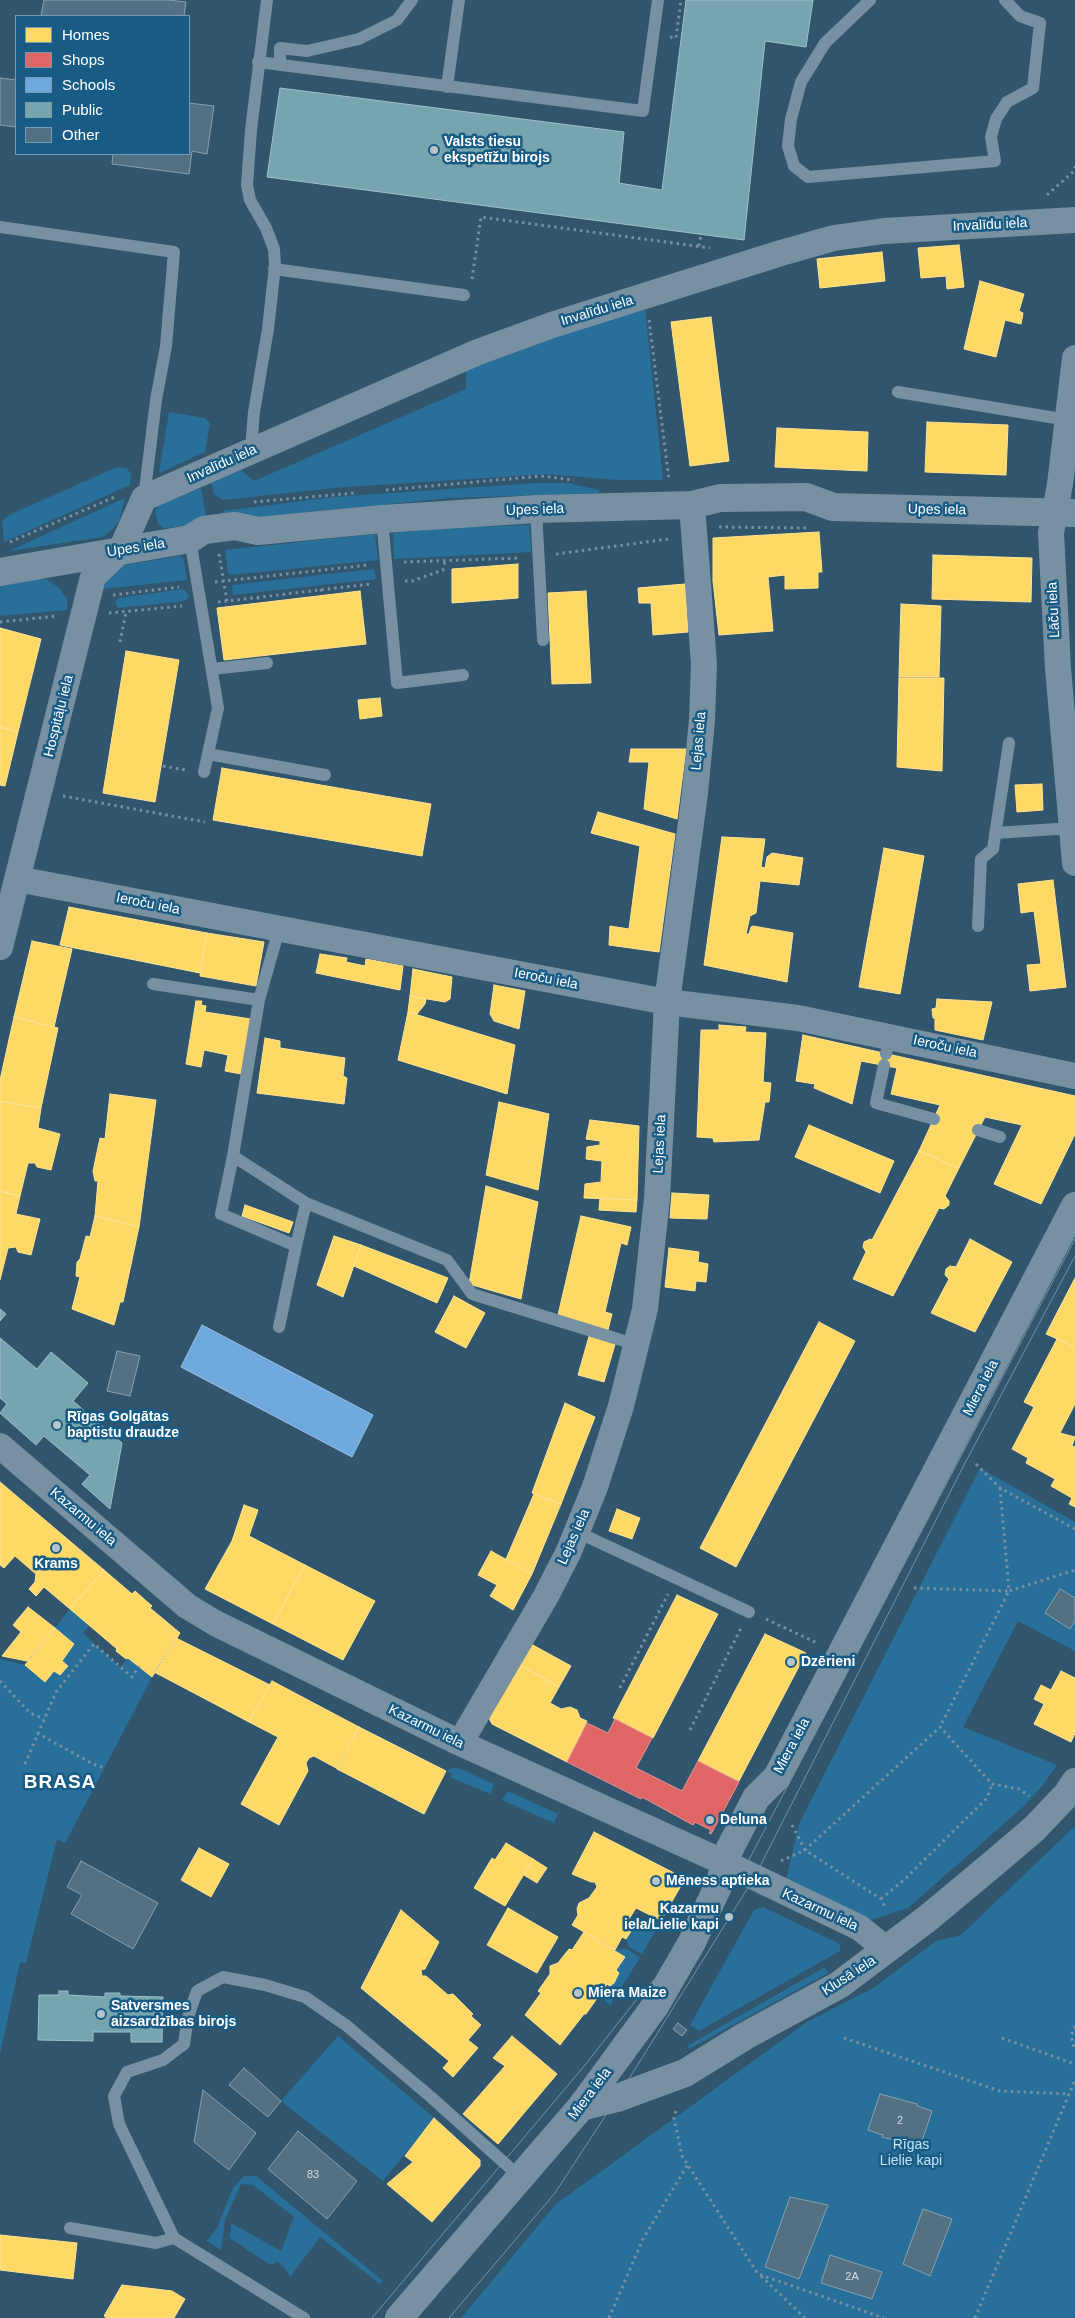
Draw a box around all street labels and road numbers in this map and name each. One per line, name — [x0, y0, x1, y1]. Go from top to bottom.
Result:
street label: Invalīdu iela — [952, 215, 1028, 235]
street label: Invalīdu iela — [559, 292, 635, 330]
street label: Invalīdu iela — [184, 441, 260, 487]
street label: Upes iela — [506, 501, 564, 519]
street label: Upes iela — [908, 501, 966, 519]
street label: Upes iela — [106, 535, 166, 561]
street label: Lāču iela — [1044, 582, 1064, 638]
street label: Hospitāļu iela — [41, 673, 77, 759]
street label: Lejas iela — [688, 711, 710, 771]
street label: Ieroču iela — [115, 890, 181, 918]
street label: Ieroču iela — [513, 965, 579, 993]
street label: Ieroču iela — [912, 1032, 978, 1062]
street label: Lejas iela — [650, 1114, 670, 1174]
street label: Miera iela — [960, 1357, 1002, 1419]
street label: Kazarmu iela — [46, 1484, 120, 1550]
street label: Lejas iela — [554, 1507, 594, 1567]
street label: Kazarmu iela — [386, 1702, 466, 1752]
street label: Miera iela — [770, 1715, 814, 1777]
street label: Kazarmu iela — [779, 1885, 861, 1935]
street label: Klusā iela — [819, 1952, 879, 2000]
street label: Miera iela — [565, 2065, 615, 2123]

